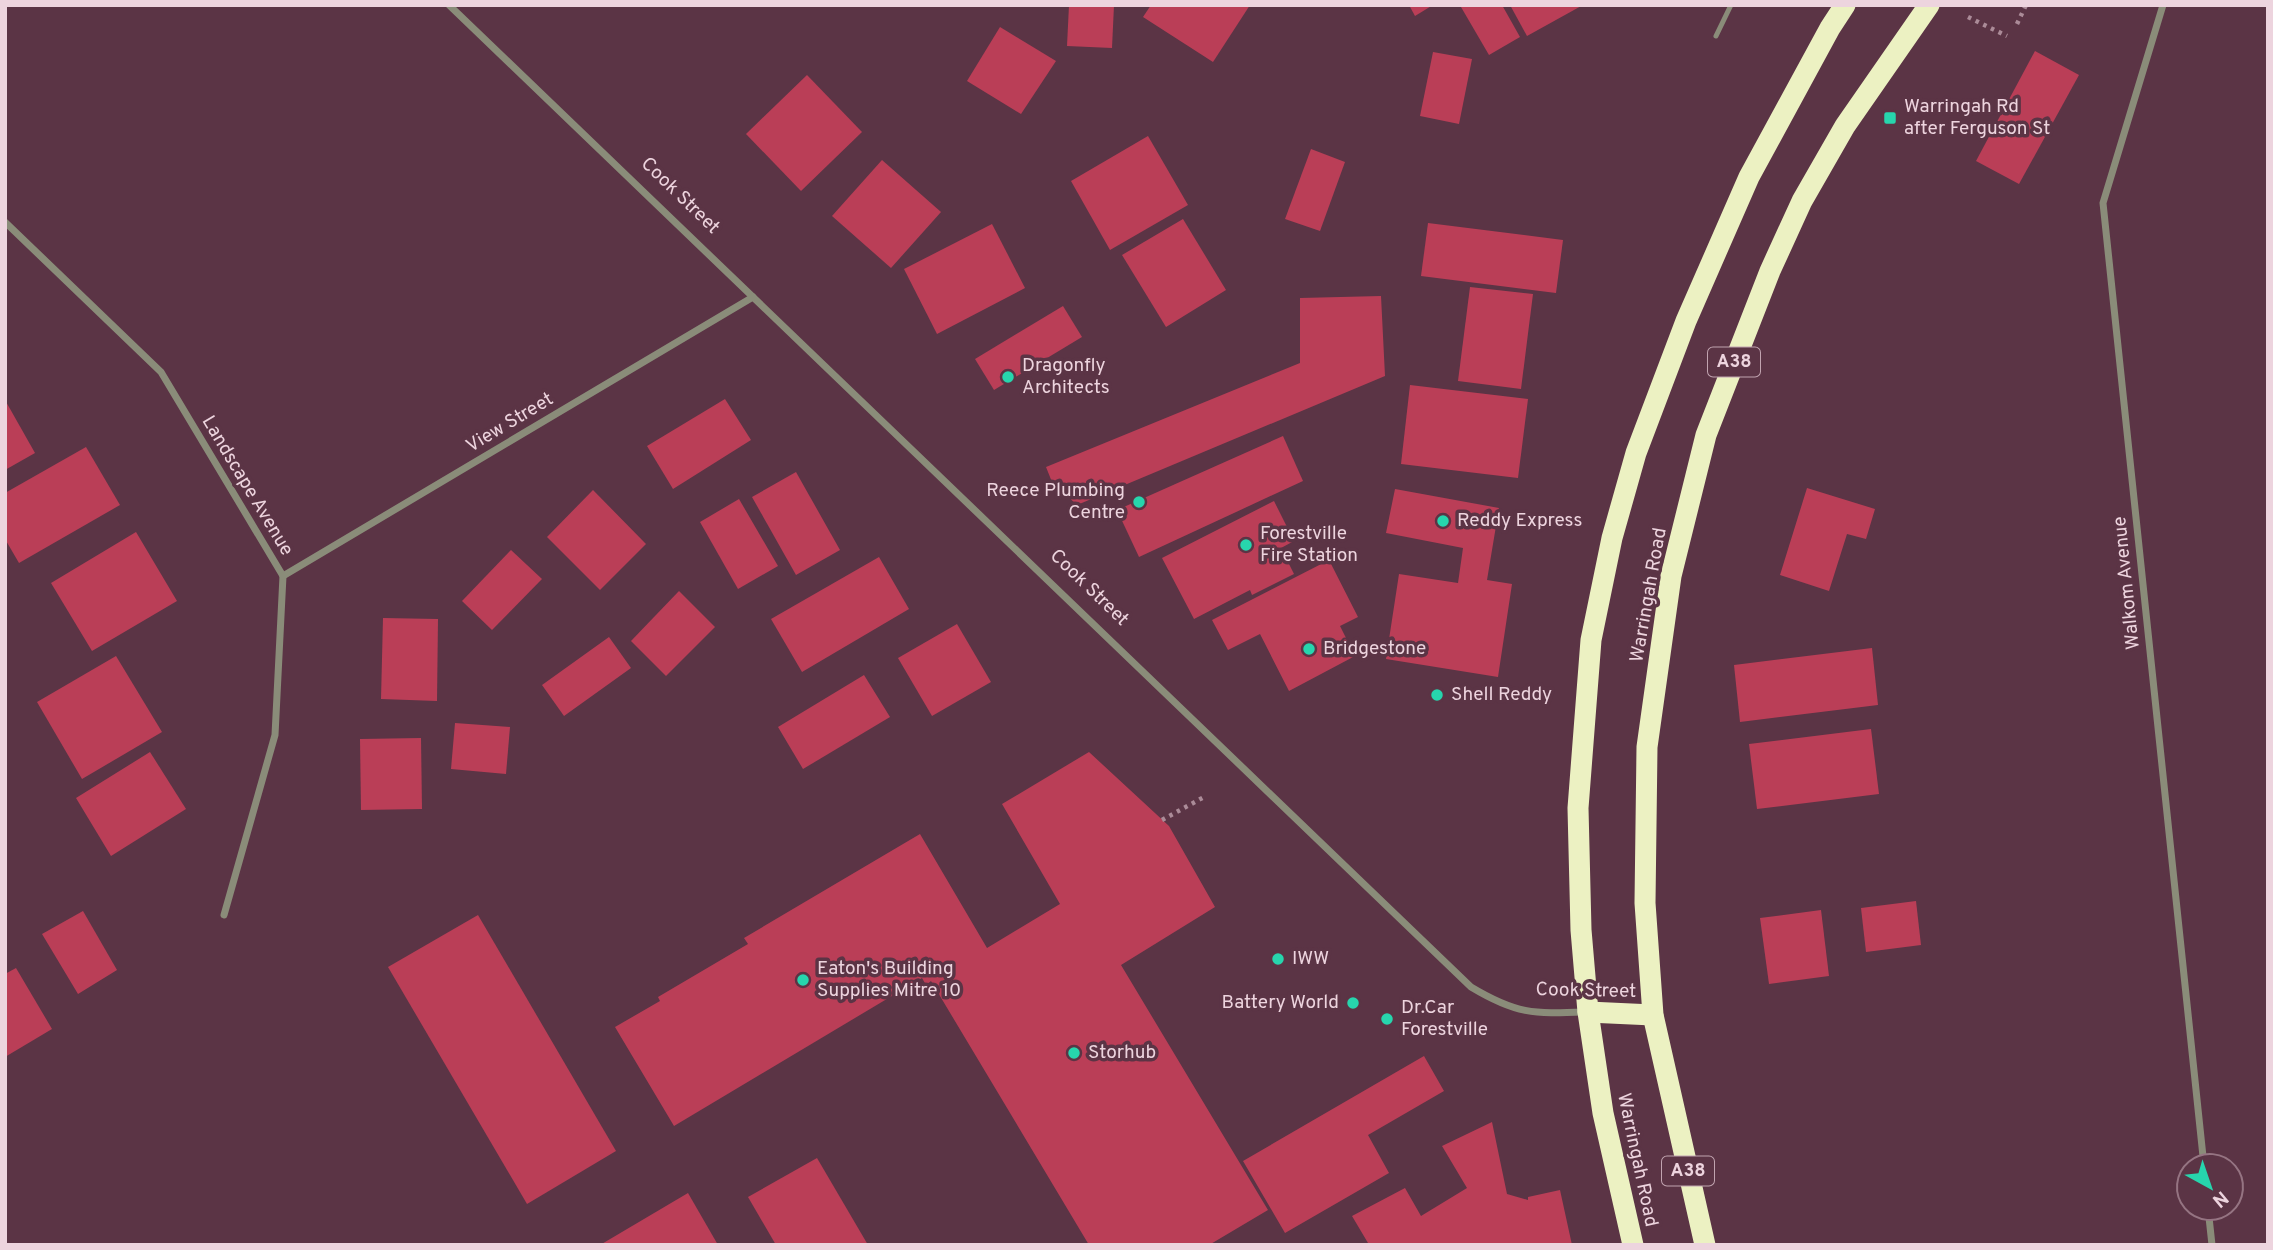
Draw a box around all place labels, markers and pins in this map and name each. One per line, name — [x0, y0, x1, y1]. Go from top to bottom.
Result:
place label: Warringah Rd after Ferguson St — [1904, 95, 2050, 141]
marker: Warringah Rd after Ferguson St — [1882, 110, 1898, 126]
place label: Dragonfly Architects — [1022, 354, 1110, 400]
marker: Dragonfly Architects — [1000, 369, 1016, 385]
place label: Reece Plumbing Centre — [986, 479, 1125, 525]
marker: Reece Plumbing Centre — [1131, 494, 1147, 510]
place label: Reddy Express — [1457, 509, 1582, 533]
marker: Reddy Express — [1435, 513, 1451, 529]
place label: Forestville Fire Station — [1260, 522, 1358, 568]
marker: Forestville Fire Station — [1238, 537, 1254, 553]
place label: Bridgestone — [1323, 637, 1426, 661]
marker: Bridgestone — [1301, 641, 1317, 657]
place label: Shell Reddy — [1451, 683, 1552, 707]
marker: Shell Reddy — [1429, 687, 1445, 703]
place label: IWW — [1292, 947, 1329, 971]
marker: IWW — [1270, 951, 1286, 967]
place label: Eaton's Building Supplies Mitre 10 — [817, 957, 961, 1003]
marker: Eaton's Building Supplies Mitre 10 — [795, 972, 811, 988]
place label: Battery World — [1222, 991, 1339, 1015]
marker: Battery World — [1345, 995, 1361, 1011]
place label: Dr.Car Forestville — [1401, 996, 1488, 1042]
marker: Dr.Car Forestville — [1379, 1011, 1395, 1027]
place label: Storhub — [1088, 1041, 1156, 1065]
marker: Storhub — [1066, 1045, 1082, 1061]

